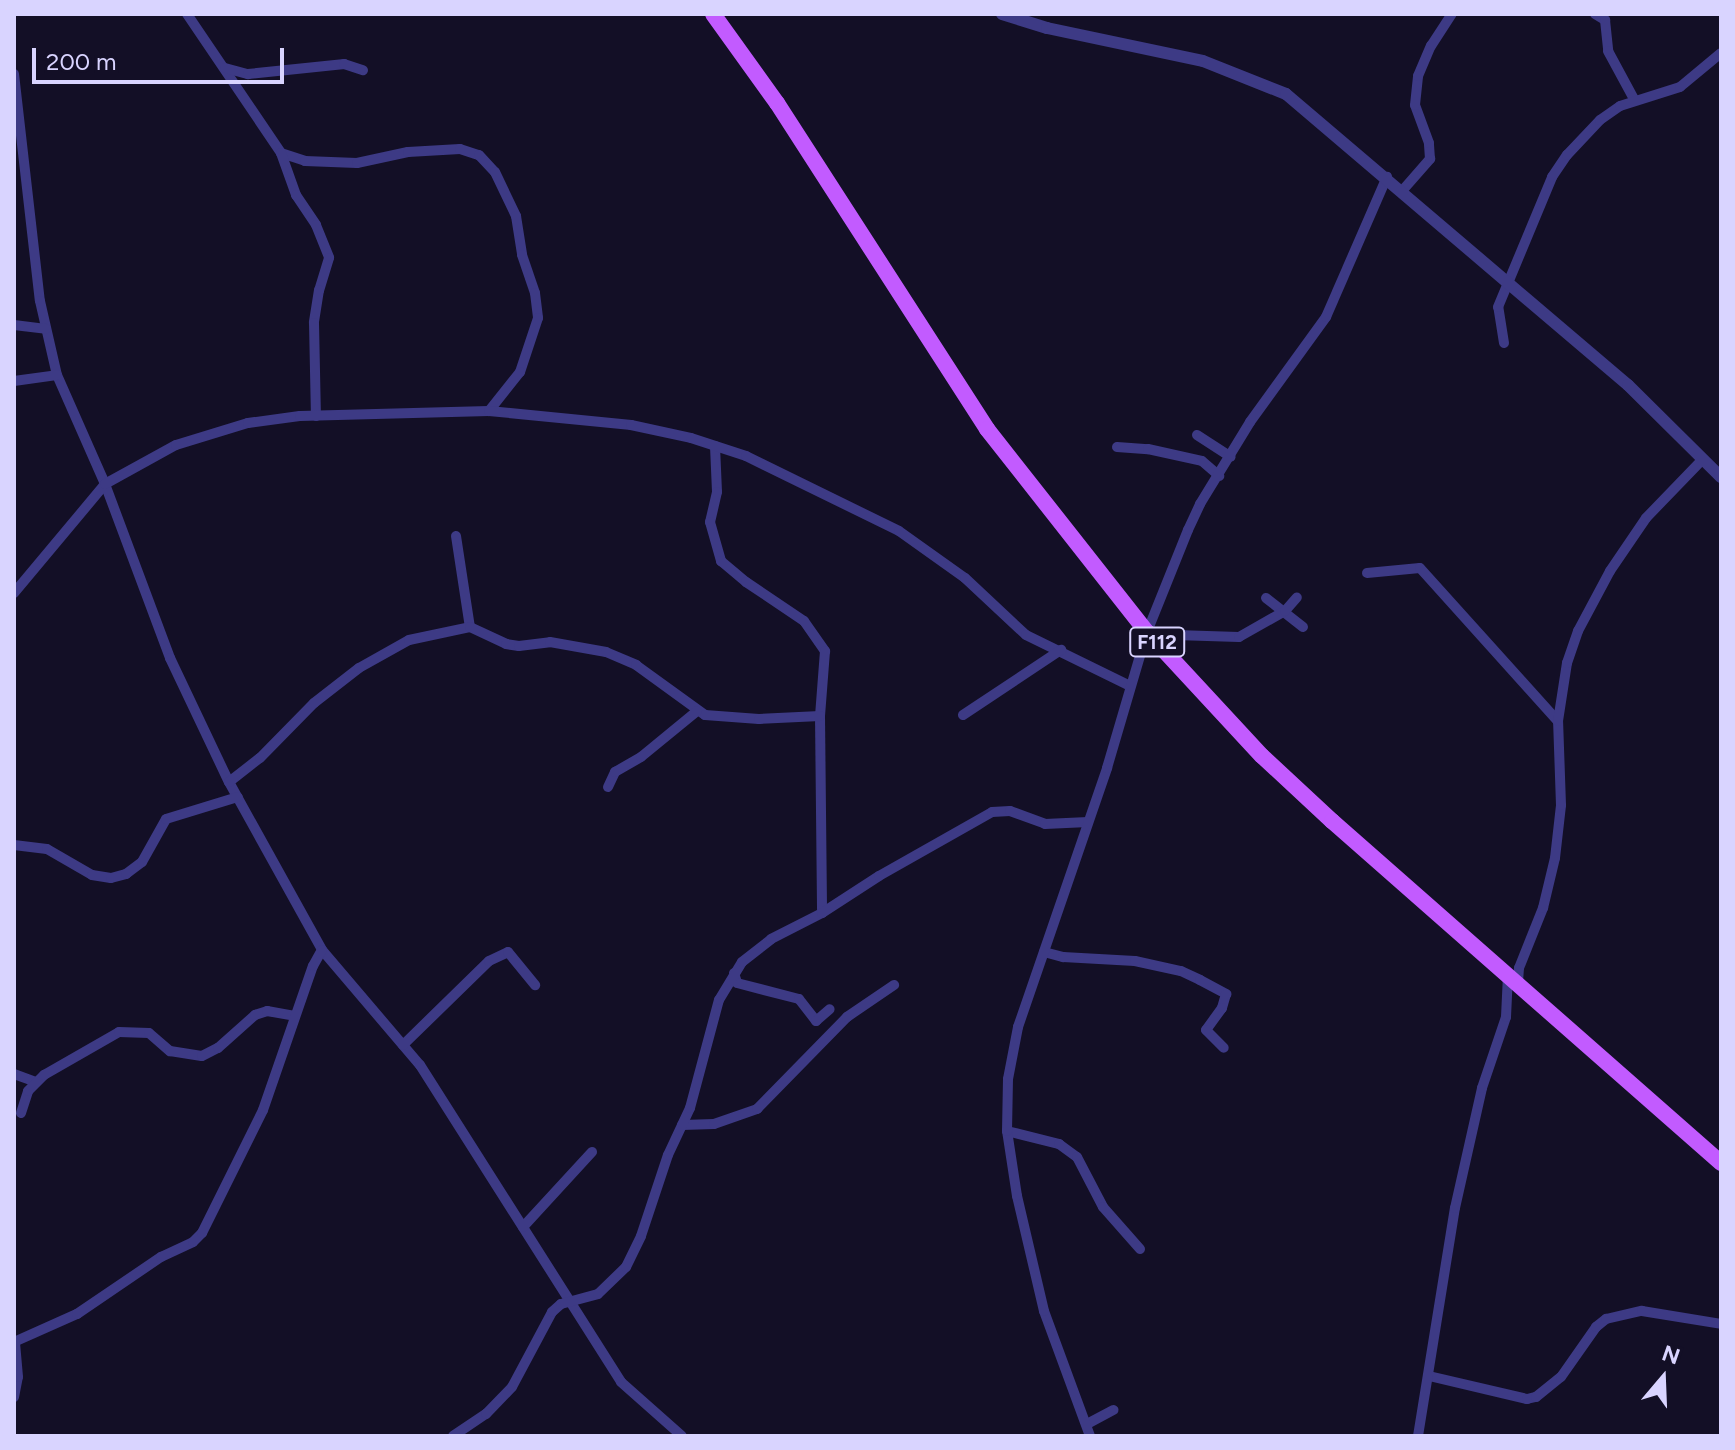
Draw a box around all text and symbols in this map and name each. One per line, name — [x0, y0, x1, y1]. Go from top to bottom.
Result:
scale bar — [36, 32, 288, 82]
text: 200 m — [46, 47, 117, 76]
road number: F112 — [1129, 626, 1185, 658]
north arrow — [1623, 1338, 1703, 1418]
text: N — [1659, 1339, 1683, 1370]

